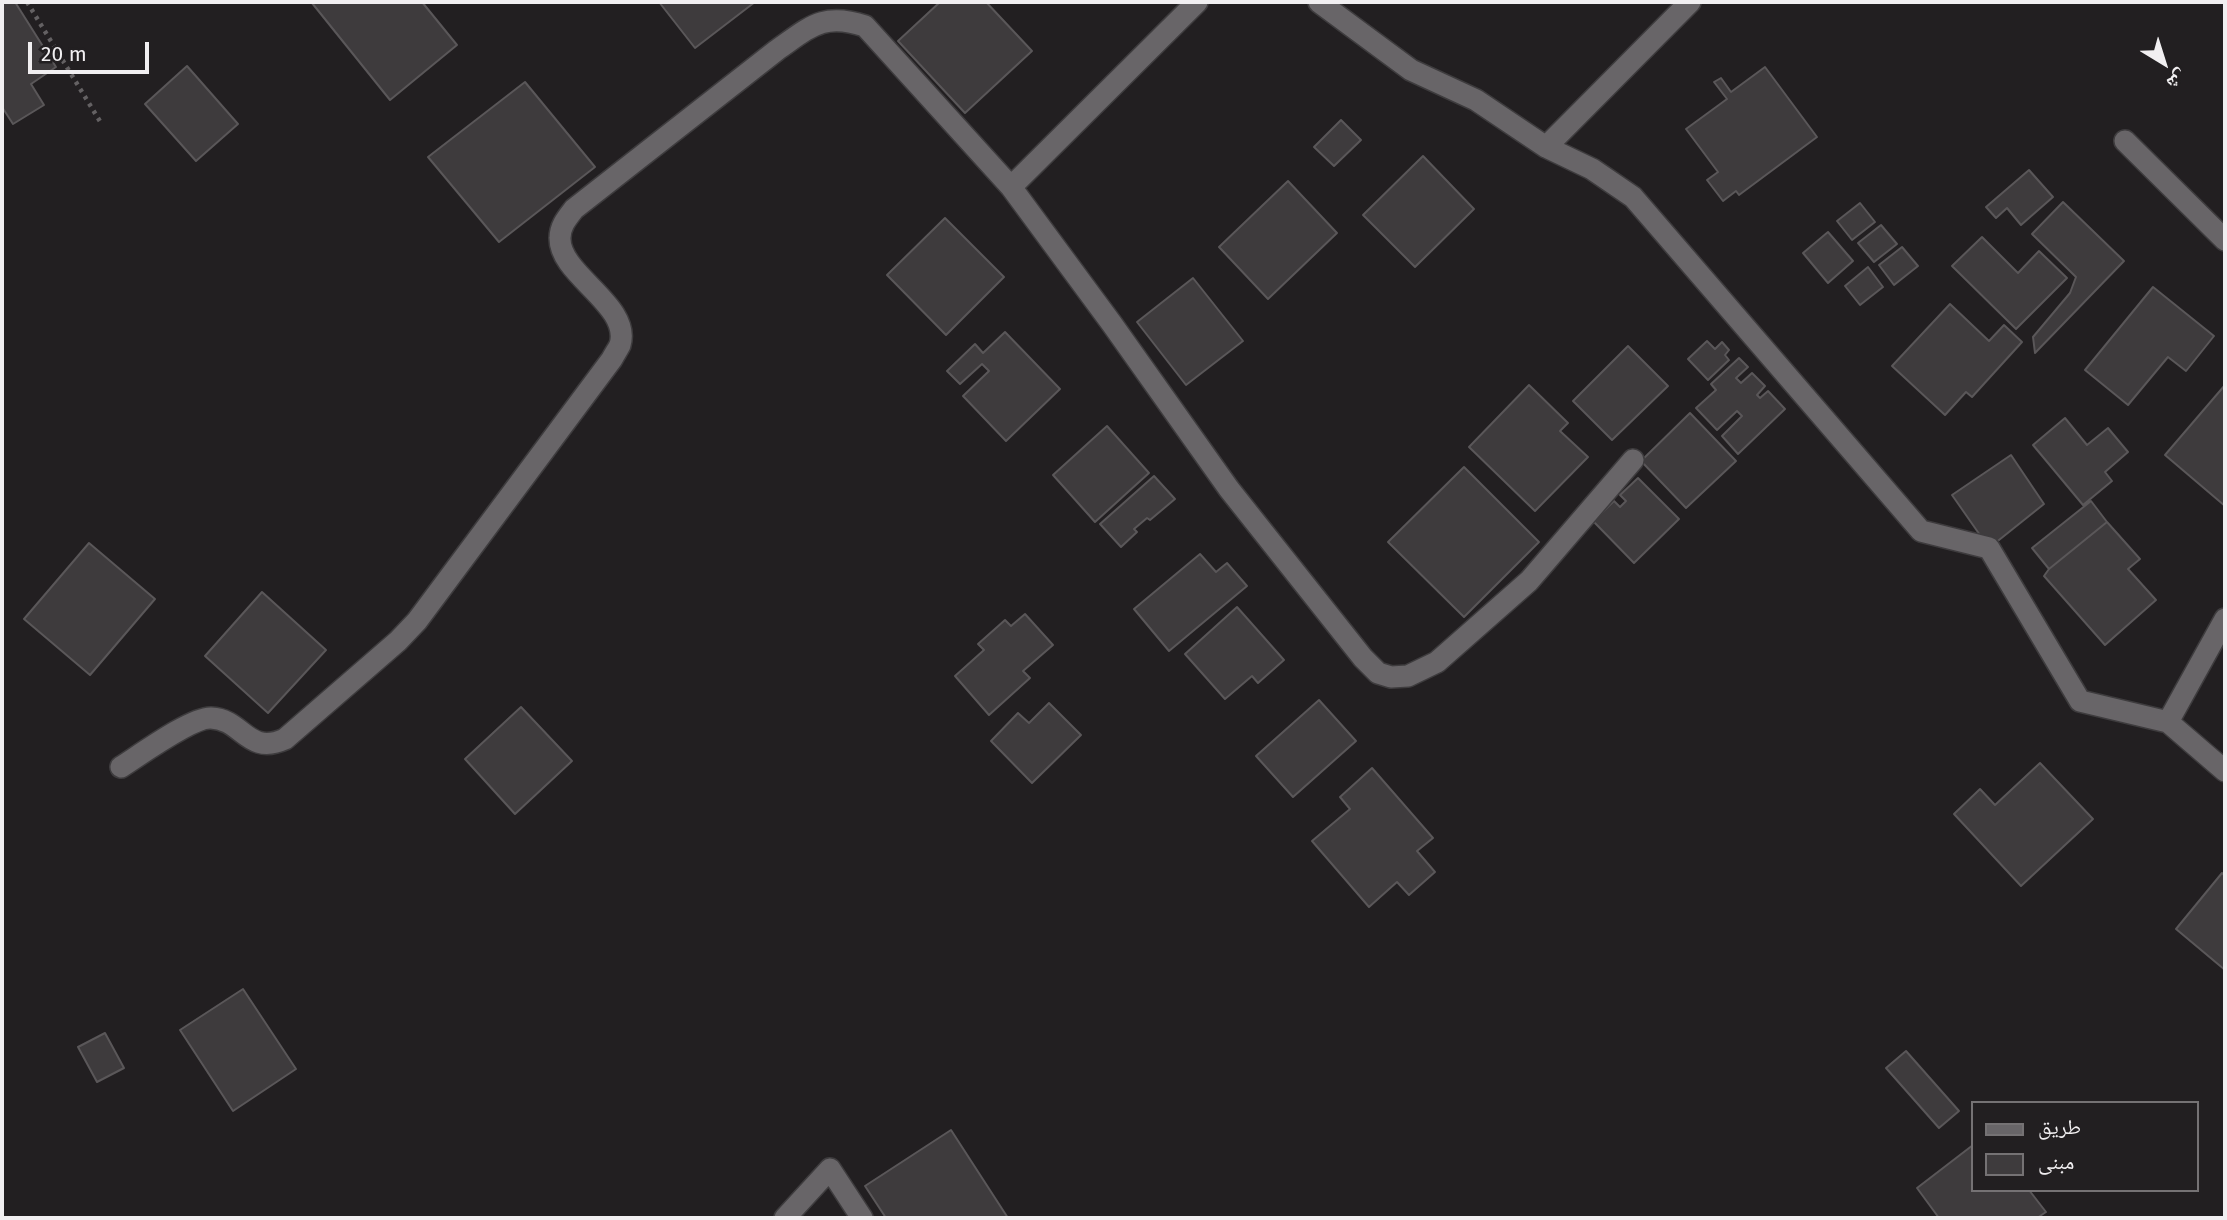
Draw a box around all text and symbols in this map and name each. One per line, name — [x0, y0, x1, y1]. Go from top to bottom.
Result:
scale bar — [32, 28, 152, 72]
north arrow — [2129, 28, 2199, 98]
text: 20 m — [41, 41, 87, 67]
text: ش — [2162, 65, 2192, 95]
legend — [1972, 1101, 2199, 1192]
text: طريق — [2038, 1114, 2081, 1140]
text: مبنى — [2038, 1149, 2074, 1175]

